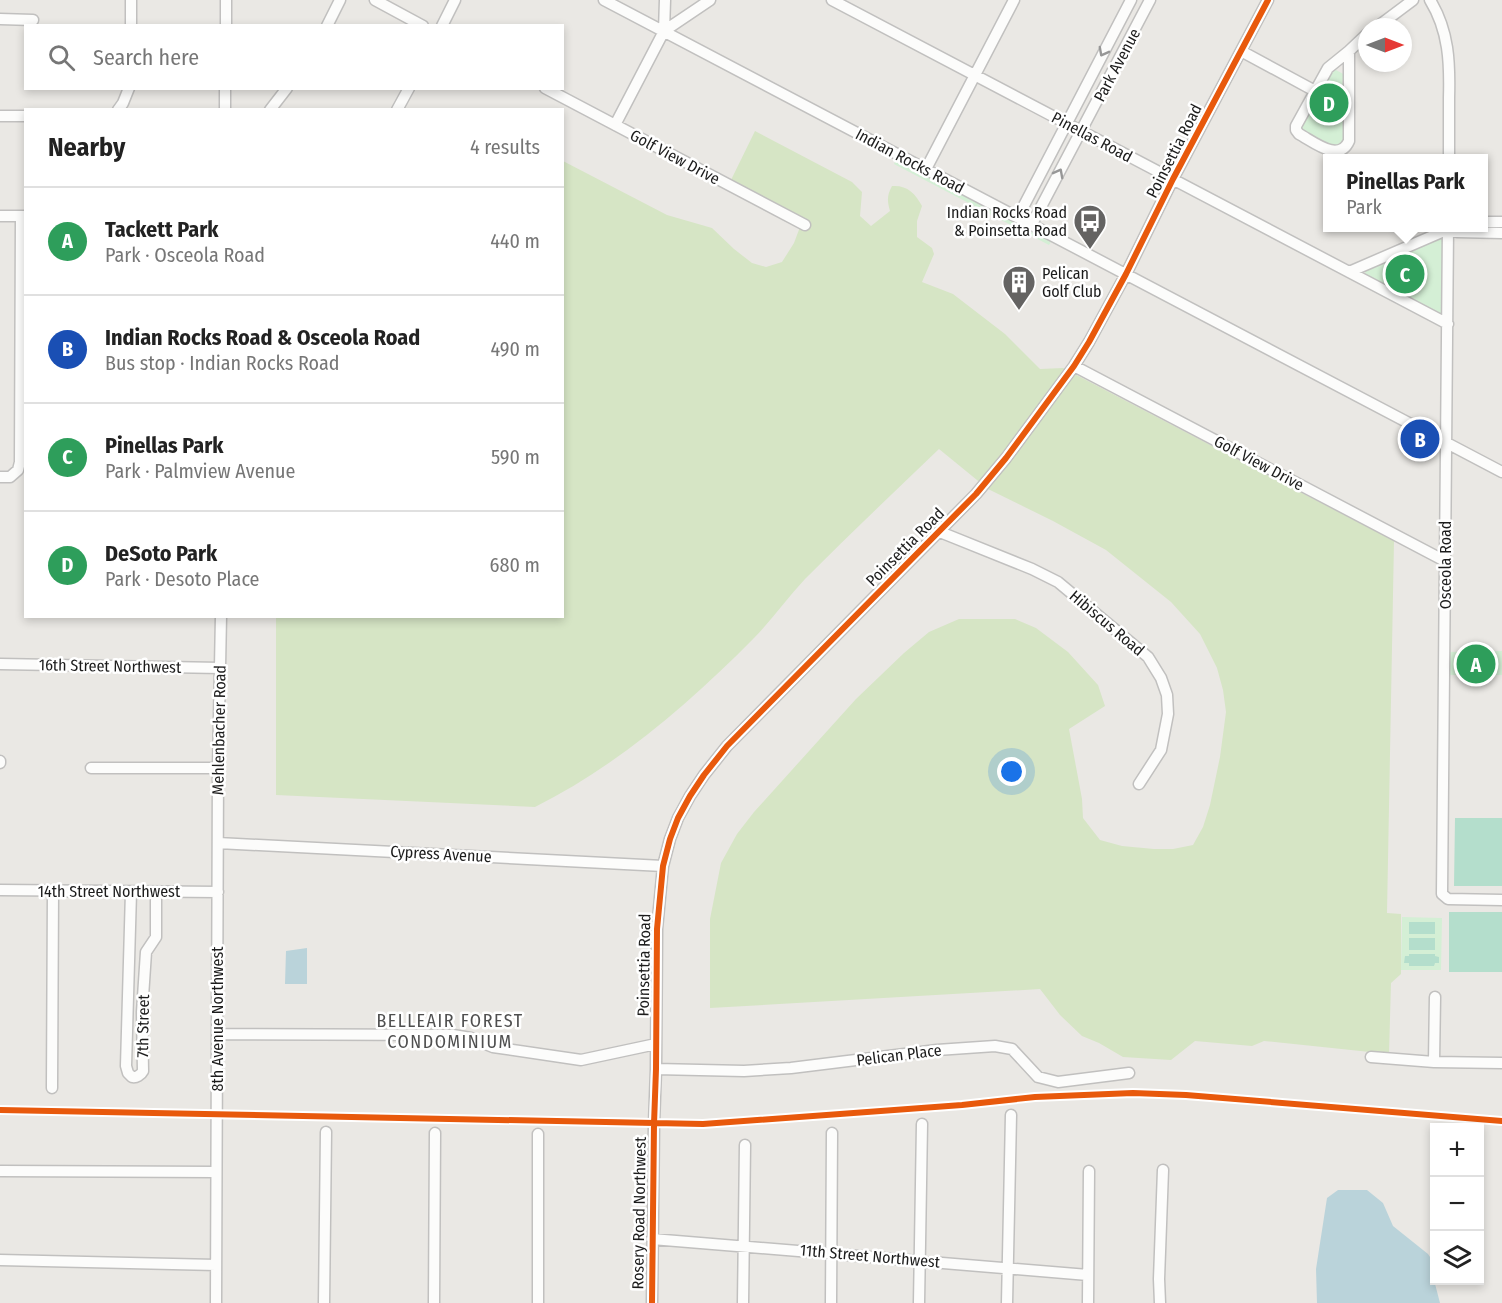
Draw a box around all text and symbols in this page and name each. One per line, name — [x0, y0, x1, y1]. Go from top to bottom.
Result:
north arrow — [1358, 18, 1412, 72]
search box — [24, 24, 564, 90]
street label: Park Avenue — [1090, 25, 1144, 105]
icon: search — [45, 41, 78, 74]
text: Search here — [93, 44, 199, 71]
one-way arrow — [1099, 45, 1111, 56]
pin: D — [1310, 80, 1348, 126]
street label: Poinsettia Road — [1142, 101, 1206, 201]
street label: Pinellas Road — [1048, 108, 1136, 166]
street label: Indian Rocks Road — [852, 124, 968, 198]
street label: Golf View Drive — [627, 125, 723, 189]
text: Nearby — [48, 132, 125, 163]
text: 4 results — [470, 135, 540, 159]
popup — [1323, 154, 1488, 232]
text: Pinellas Park — [1346, 168, 1465, 195]
one-way arrow — [1052, 169, 1063, 179]
text: Park — [1346, 195, 1382, 219]
place label: Indian Rocks Road & Poinsetta Road — [947, 203, 1067, 240]
bus stop icon: Indian Rocks Road & Poinsetta Road — [1072, 203, 1108, 250]
text: Tackett Park — [105, 216, 218, 243]
text: A — [62, 229, 73, 253]
text: 440 m — [490, 229, 540, 253]
text: Park · Osceola Road — [105, 243, 265, 267]
pin: C — [1386, 252, 1424, 296]
building icon: Pelican Golf Club — [1001, 264, 1037, 311]
place label: Pelican Golf Club — [1042, 264, 1102, 301]
text: Indian Rocks Road & Osceola Road — [105, 324, 420, 351]
text: B — [62, 337, 73, 361]
text: 490 m — [490, 337, 540, 361]
text: Bus stop · Indian Rocks Road — [105, 351, 339, 375]
pin: B — [1400, 416, 1440, 462]
street label: Golf View Drive — [1211, 431, 1307, 495]
text: Pinellas Park — [105, 432, 223, 459]
text: C — [62, 445, 73, 469]
text: 590 m — [491, 445, 540, 469]
text: Park · Palmview Avenue — [105, 459, 295, 483]
street label: Poinsettia Road — [862, 504, 948, 590]
street label: Osceola Road — [1436, 521, 1455, 609]
text: DeSoto Park — [105, 540, 217, 567]
text: D — [62, 553, 73, 577]
text: 680 m — [490, 553, 540, 577]
text: Park · Desoto Place — [105, 567, 259, 591]
street label: Hibiscus Road — [1066, 586, 1148, 660]
pin: A — [1456, 642, 1496, 686]
street label: 16th Street Northwest — [39, 655, 182, 677]
street label: Mehlenbacher Road — [208, 665, 230, 795]
your location — [997, 757, 1026, 786]
street label: Cypress Avenue — [390, 842, 492, 866]
street label: 14th Street Northwest — [38, 882, 181, 901]
street label: Poinsettia Road — [634, 913, 654, 1017]
street label: 8th Avenue Northwest — [208, 946, 227, 1092]
street label: 7th Street — [133, 993, 153, 1058]
district label: BELLEAIR FOREST CONDOMINIUM — [376, 1010, 524, 1053]
street label: Pelican Place — [855, 1040, 943, 1070]
map controls — [1430, 1123, 1484, 1285]
button: + — [1430, 1123, 1484, 1177]
street label: Rosery Road Northwest — [628, 1136, 650, 1290]
button: − — [1430, 1177, 1484, 1231]
button: layers — [1430, 1231, 1484, 1285]
street label: 11th Street Northwest — [799, 1240, 942, 1272]

